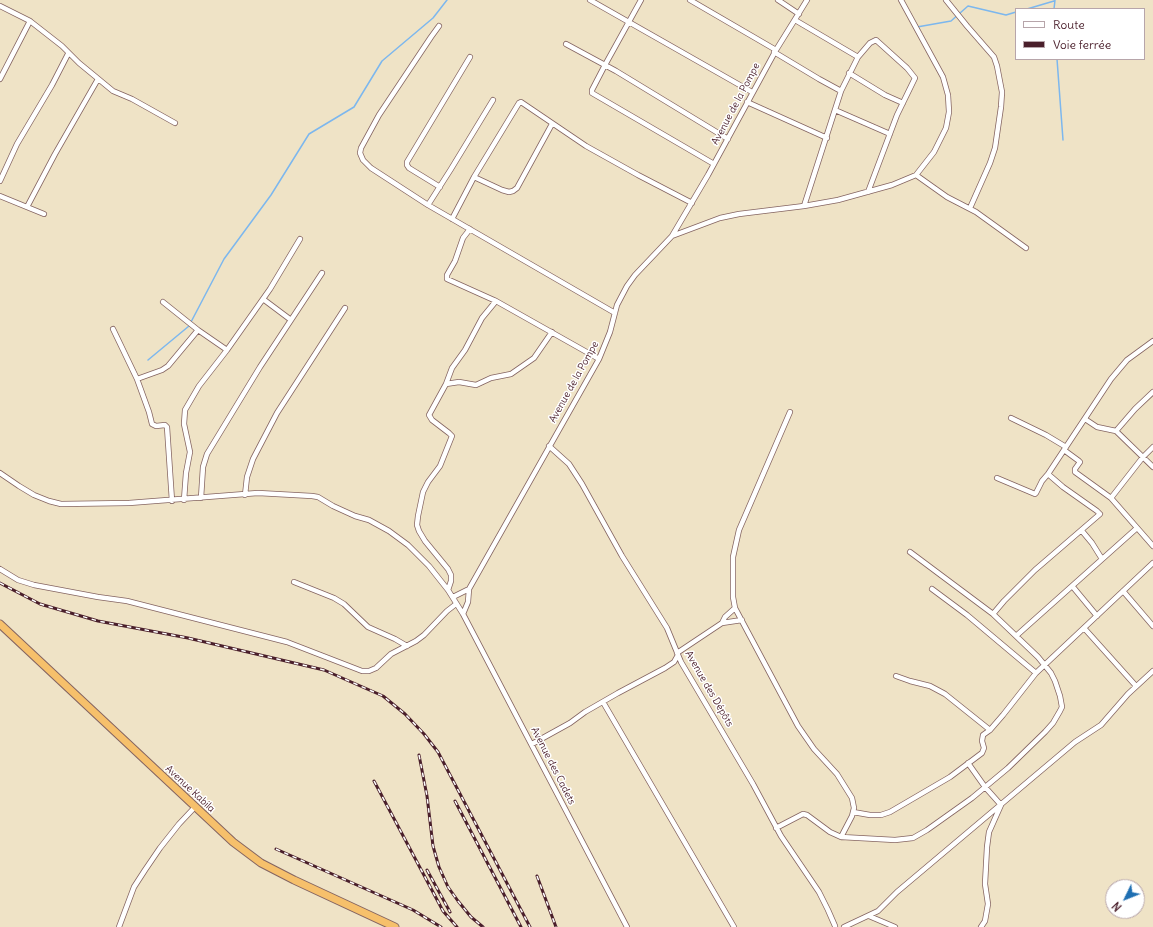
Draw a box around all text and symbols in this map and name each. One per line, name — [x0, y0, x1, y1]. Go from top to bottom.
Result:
legend — [1015, 8, 1145, 60]
text: Route — [1053, 17, 1085, 32]
text: Voie ferrée — [1053, 37, 1111, 52]
street label: Avenue de la Pompe — [709, 61, 763, 147]
street label: Avenue de la Pompe — [547, 339, 601, 425]
street label: Avenue des Dépôts — [682, 649, 736, 729]
street label: Avenue des Cadets — [528, 725, 578, 807]
street label: Avenue Kabila — [163, 763, 217, 815]
north arrow — [1105, 879, 1145, 919]
text: N — [1109, 899, 1125, 914]

